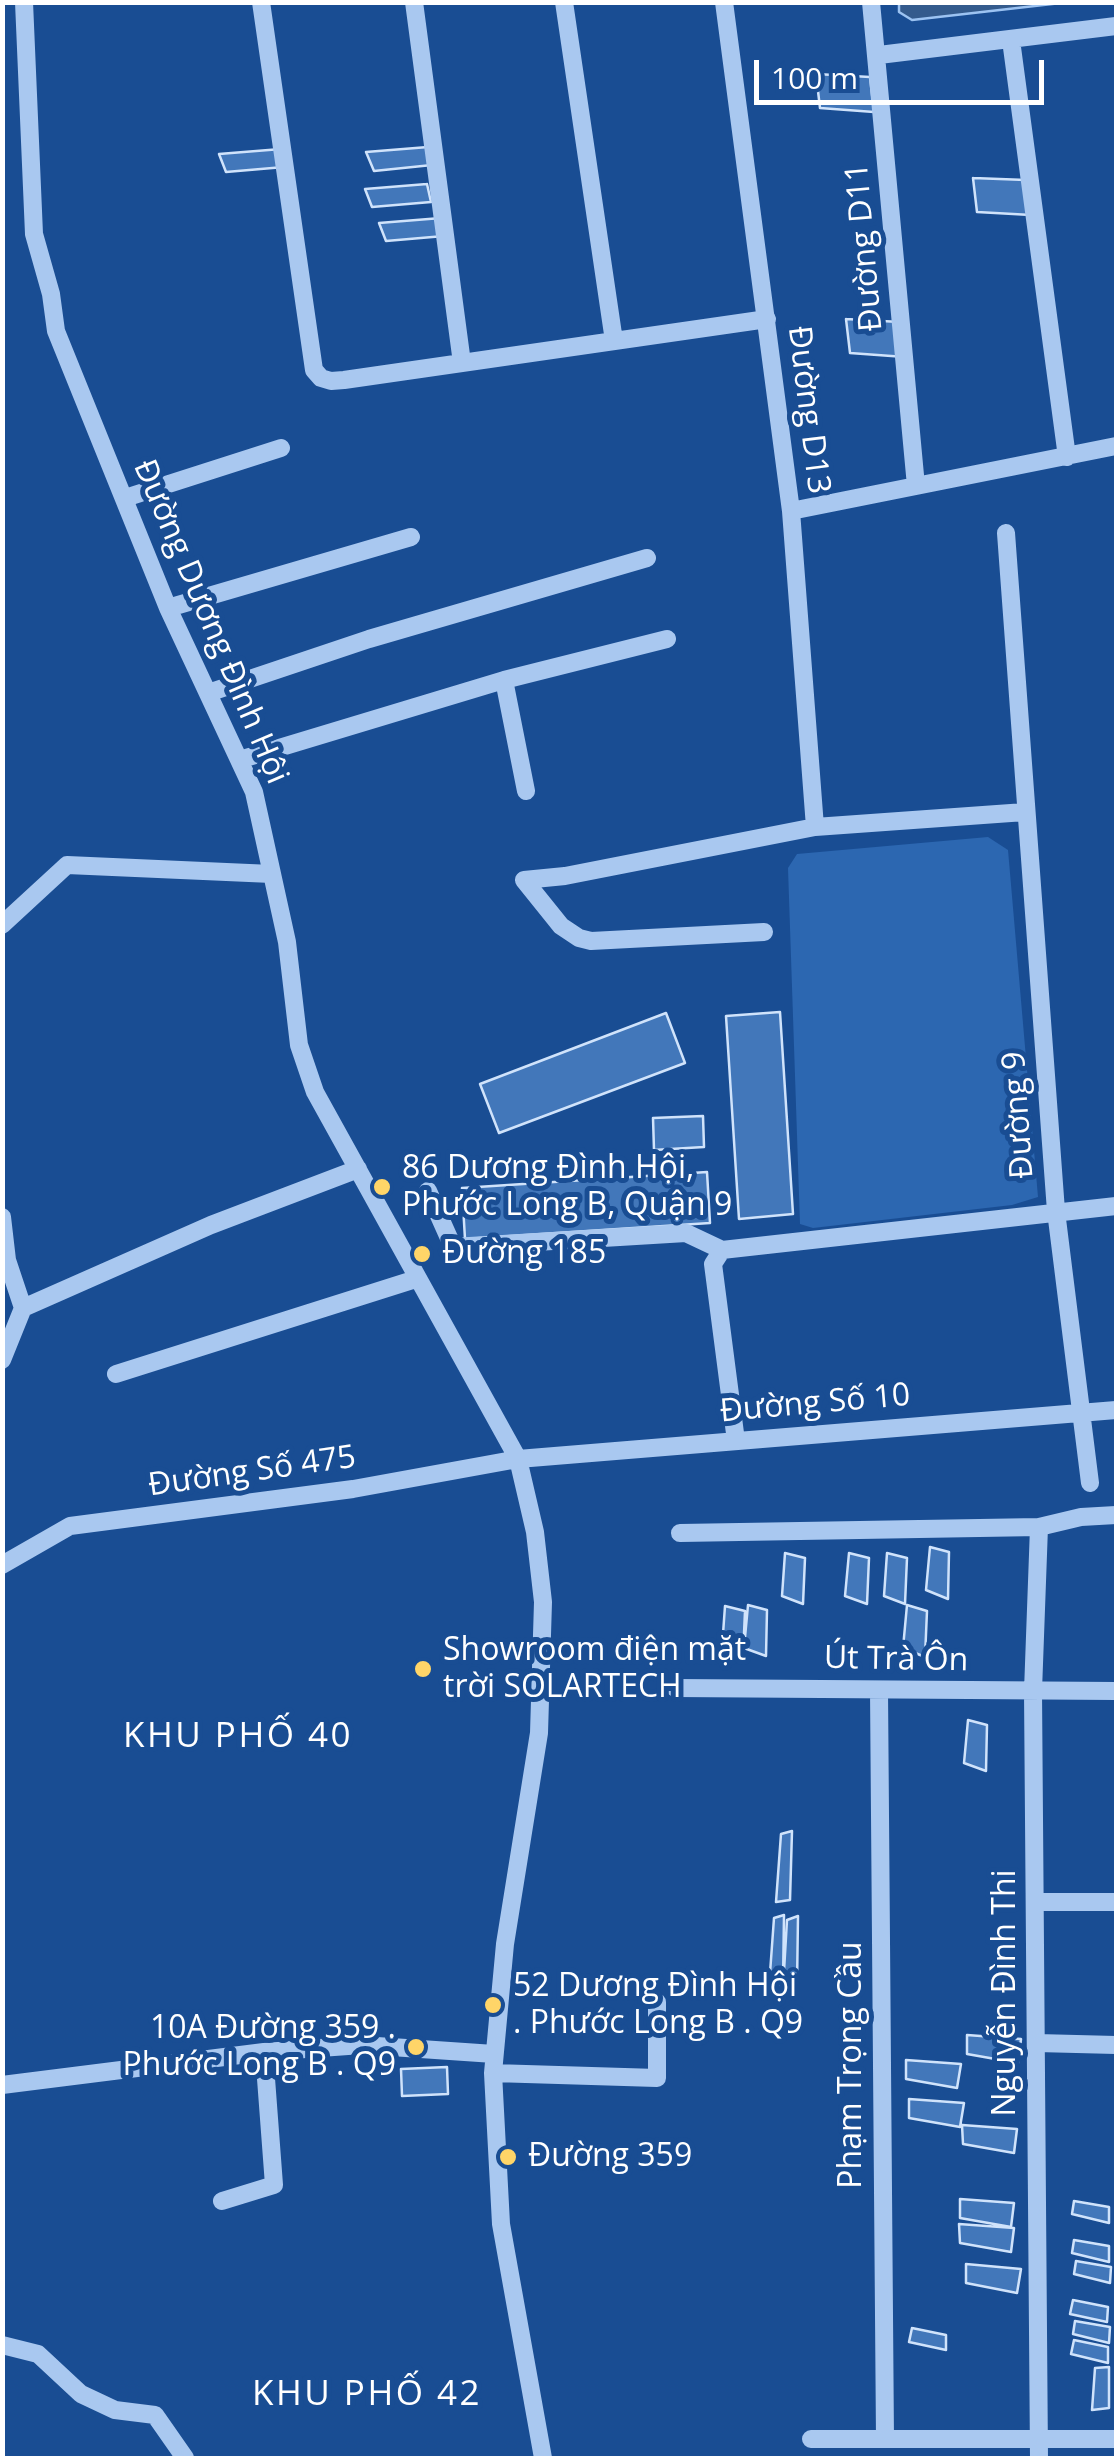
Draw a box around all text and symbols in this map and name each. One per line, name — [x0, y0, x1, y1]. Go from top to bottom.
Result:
scale bar — [759, 40, 1049, 102]
text: 100 m — [771, 57, 858, 98]
street label: Đường D11 — [839, 161, 891, 333]
street label: Đường D13 — [779, 324, 837, 496]
street label: Đường Dương Đình Hội — [124, 454, 296, 790]
street label: Đường 9 — [995, 1050, 1043, 1180]
place label: 86 Dương Đình Hội, Phước Long B, Quận 9 — [402, 1150, 732, 1225]
marker: 86 Dương Đình Hội, Phước Long B, Quận 9 — [371, 1176, 393, 1198]
place label: Đường 185 — [442, 1235, 606, 1273]
marker: Đường 185 — [411, 1243, 433, 1265]
street label: Đường Số 10 — [718, 1377, 912, 1431]
street label: Đường Số 475 — [146, 1438, 358, 1506]
place label: Showroom điện mặt trời SOLARTECH — [443, 1632, 746, 1707]
street label: Út Trà Ôn — [823, 1640, 969, 1680]
marker: Showroom điện mặt trời SOLARTECH — [412, 1658, 434, 1680]
district label: KHU PHỐ 40 — [123, 1716, 353, 1758]
street label: Nguyễn Đình Thi — [987, 1869, 1025, 2117]
street label: Phạm Trọng Cầu — [833, 1941, 871, 2189]
place label: 52 Dương Đình Hội . Phước Long B . Q9 — [513, 1968, 803, 2043]
marker: 52 Dương Đình Hội . Phước Long B . Q9 — [482, 1994, 504, 2016]
place label: 10A Đường 359 . Phước Long B . Q9 — [123, 2010, 396, 2085]
marker: 10A Đường 359 . Phước Long B . Q9 — [405, 2036, 427, 2058]
place label: Đường 359 — [528, 2138, 692, 2176]
marker: Đường 359 — [497, 2146, 519, 2168]
district label: KHU PHỐ 42 — [252, 2374, 482, 2416]

